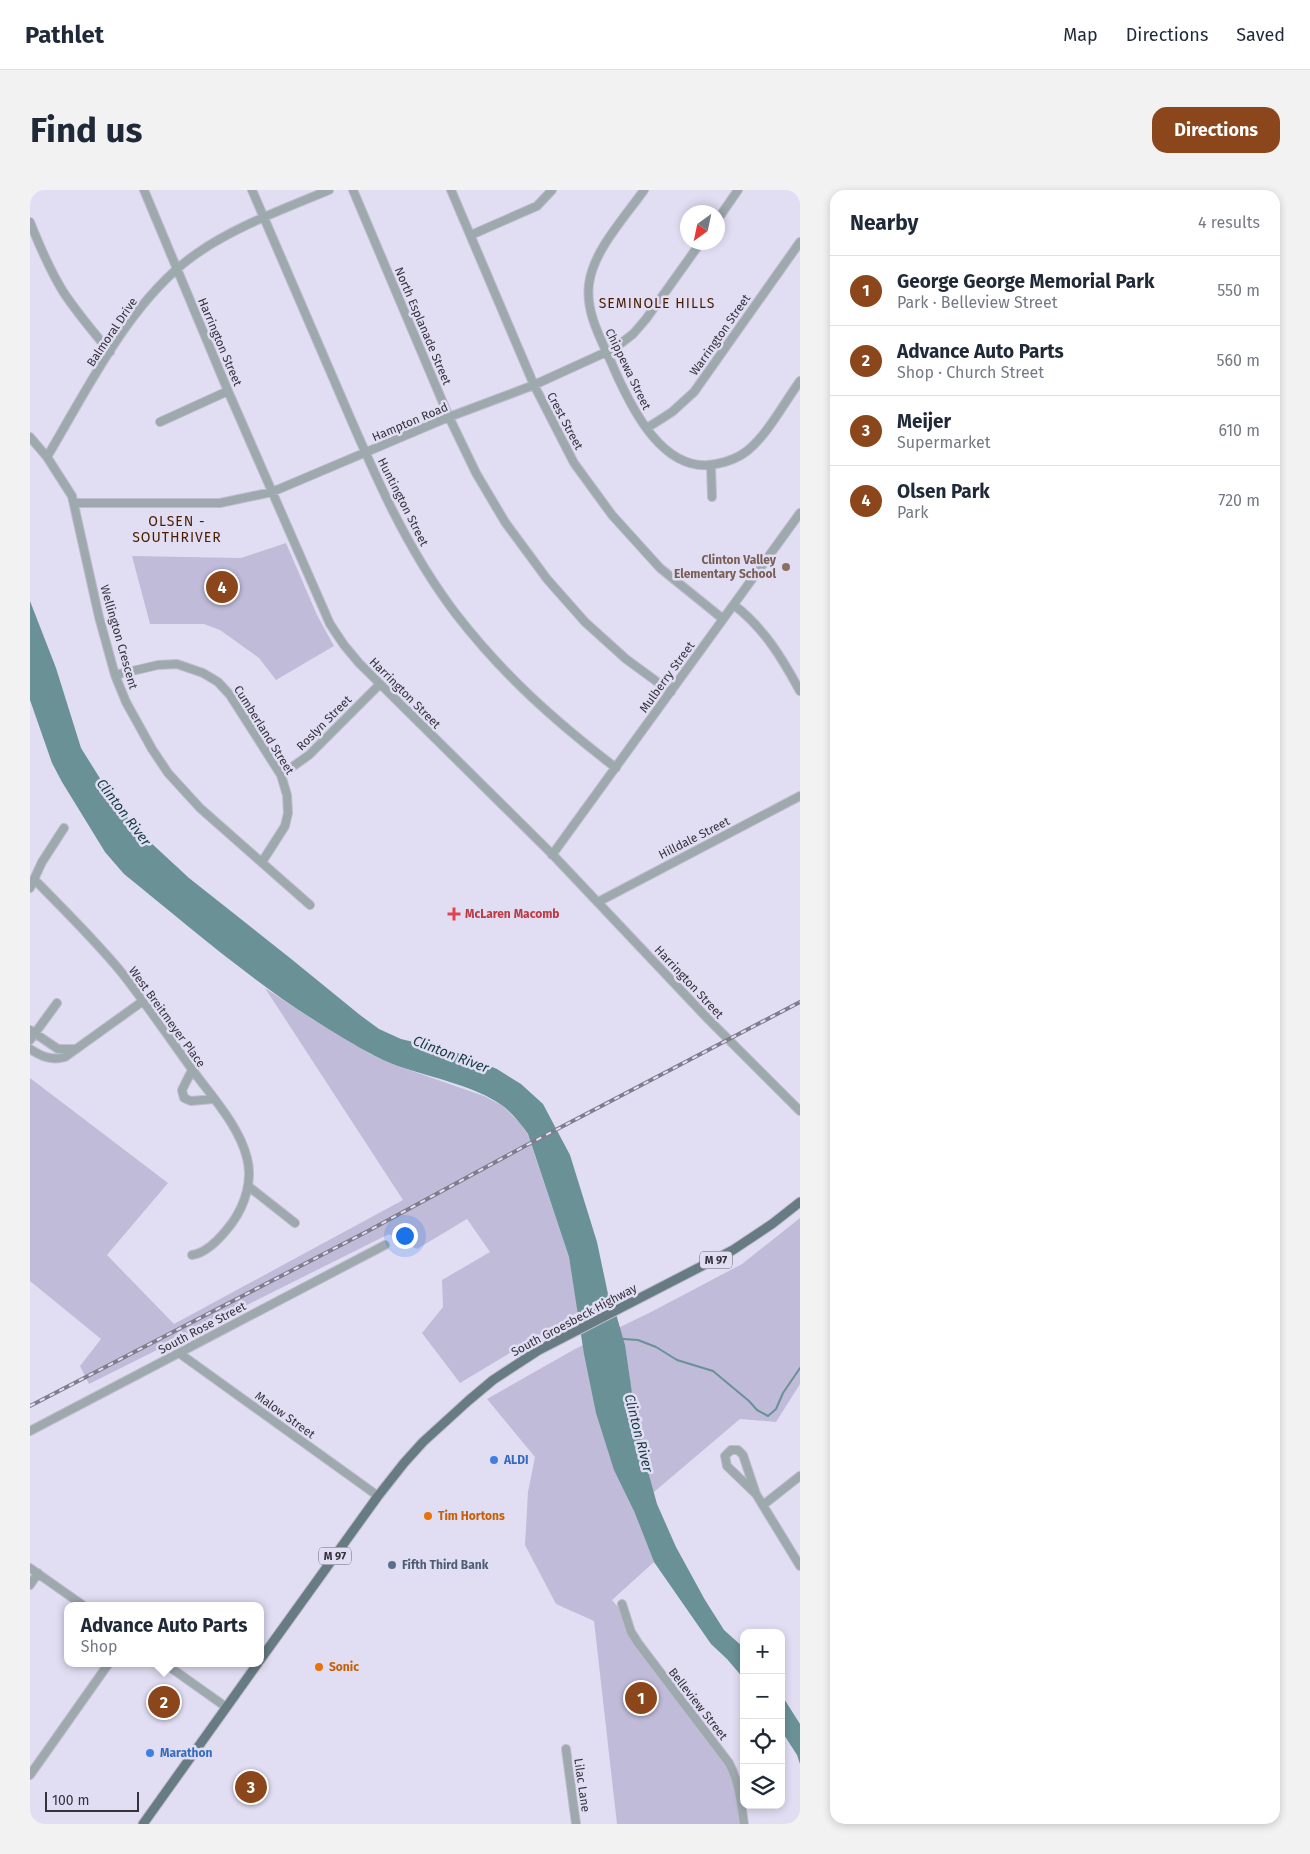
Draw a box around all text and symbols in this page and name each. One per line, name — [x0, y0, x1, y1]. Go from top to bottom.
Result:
text: Pathlet — [25, 21, 104, 49]
text: Map — [1063, 24, 1098, 46]
text: Directions — [1126, 24, 1208, 46]
text: Saved — [1236, 24, 1285, 46]
button: Directions — [1152, 107, 1280, 153]
text: Find us — [30, 109, 142, 151]
north arrow — [680, 205, 725, 250]
text: Nearby — [850, 210, 918, 236]
text: 4 results — [1198, 213, 1260, 232]
street label: North Esplanade Street — [392, 265, 454, 388]
text: George George Memorial Park — [897, 270, 1154, 293]
text: 1 — [862, 281, 870, 300]
text: 550 m — [1217, 281, 1260, 300]
street label: Warrington Street — [687, 291, 754, 378]
text: Park · Belleview Street — [897, 293, 1057, 312]
street label: Balmoral Drive — [84, 295, 140, 369]
district label: SEMINOLE HILLS — [599, 295, 715, 312]
street label: Harrington Street — [195, 296, 245, 389]
street label: Chippewa Street — [602, 326, 654, 412]
text: Advance Auto Parts — [897, 340, 1064, 363]
text: 2 — [862, 351, 870, 370]
text: 560 m — [1217, 351, 1260, 370]
text: Shop · Church Street — [897, 363, 1044, 382]
street label: Crest Street — [544, 390, 586, 453]
street label: Hampton Road — [370, 400, 450, 444]
text: Meijer — [897, 410, 951, 433]
text: 3 — [862, 421, 870, 440]
text: 610 m — [1218, 421, 1260, 440]
text: Supermarket — [897, 433, 991, 452]
street label: Huntington Street — [375, 456, 432, 549]
text: Olsen Park — [897, 480, 990, 503]
text: 4 — [861, 491, 871, 510]
text: 720 m — [1218, 491, 1260, 510]
text: Park — [897, 503, 929, 522]
district label: OLSEN - SOUTHRIVER — [132, 513, 222, 546]
place label: Clinton Valley Elementary School — [674, 553, 777, 581]
marker: Clinton Valley Elementary School — [780, 561, 792, 573]
pin: 4 — [206, 568, 238, 606]
street label: Wellington Crescent — [97, 583, 141, 691]
street label: Mulberry Street — [637, 638, 698, 715]
street label: Harrington Street — [367, 655, 444, 732]
street label: Cumberland Street — [231, 683, 297, 778]
street label: Roslyn Street — [294, 692, 355, 753]
water label: Clinton River — [93, 775, 155, 850]
street label: Hilldale Street — [656, 814, 732, 862]
marker: McLaren Macomb — [447, 907, 461, 921]
place label: McLaren Macomb — [465, 907, 559, 921]
street label: Harrington Street — [652, 943, 727, 1022]
street label: West Breitmeyer Place — [126, 964, 208, 1070]
water label: Clinton River — [411, 1032, 492, 1077]
your location — [392, 1223, 418, 1249]
road number: M 97 — [700, 1252, 732, 1268]
street label: South Groesbeck Highway — [509, 1281, 639, 1359]
street label: South Rose Street — [156, 1299, 249, 1357]
street label: Malow Street — [252, 1389, 318, 1442]
water label: Clinton River — [621, 1392, 657, 1475]
place label: ALDI — [503, 1453, 529, 1467]
marker: ALDI — [488, 1454, 500, 1466]
place label: Tim Hortons — [438, 1509, 505, 1523]
marker: Tim Hortons — [422, 1510, 434, 1522]
road number: M 97 — [319, 1548, 351, 1564]
place label: Fifth Third Bank — [402, 1558, 489, 1572]
marker: Fifth Third Bank — [386, 1559, 398, 1571]
popup — [64, 1602, 264, 1667]
text: Advance Auto Parts — [81, 1614, 247, 1637]
map controls — [740, 1629, 785, 1809]
button: + — [740, 1629, 785, 1674]
text: Shop — [81, 1637, 118, 1656]
place label: Sonic — [329, 1660, 359, 1674]
marker: Sonic — [313, 1661, 325, 1673]
street label: Belleview Street — [666, 1665, 731, 1743]
button: − — [740, 1674, 785, 1719]
pin: 1 — [625, 1679, 657, 1717]
pin: 2 — [148, 1683, 180, 1721]
button: locate — [740, 1719, 785, 1764]
place label: Marathon — [160, 1746, 213, 1760]
marker: Marathon — [144, 1747, 156, 1759]
street label: Lilac Lane — [571, 1757, 593, 1813]
button: layers — [740, 1764, 785, 1809]
pin: 3 — [235, 1768, 267, 1806]
scale bar — [45, 1789, 139, 1812]
text: 100 m — [52, 1792, 89, 1809]

